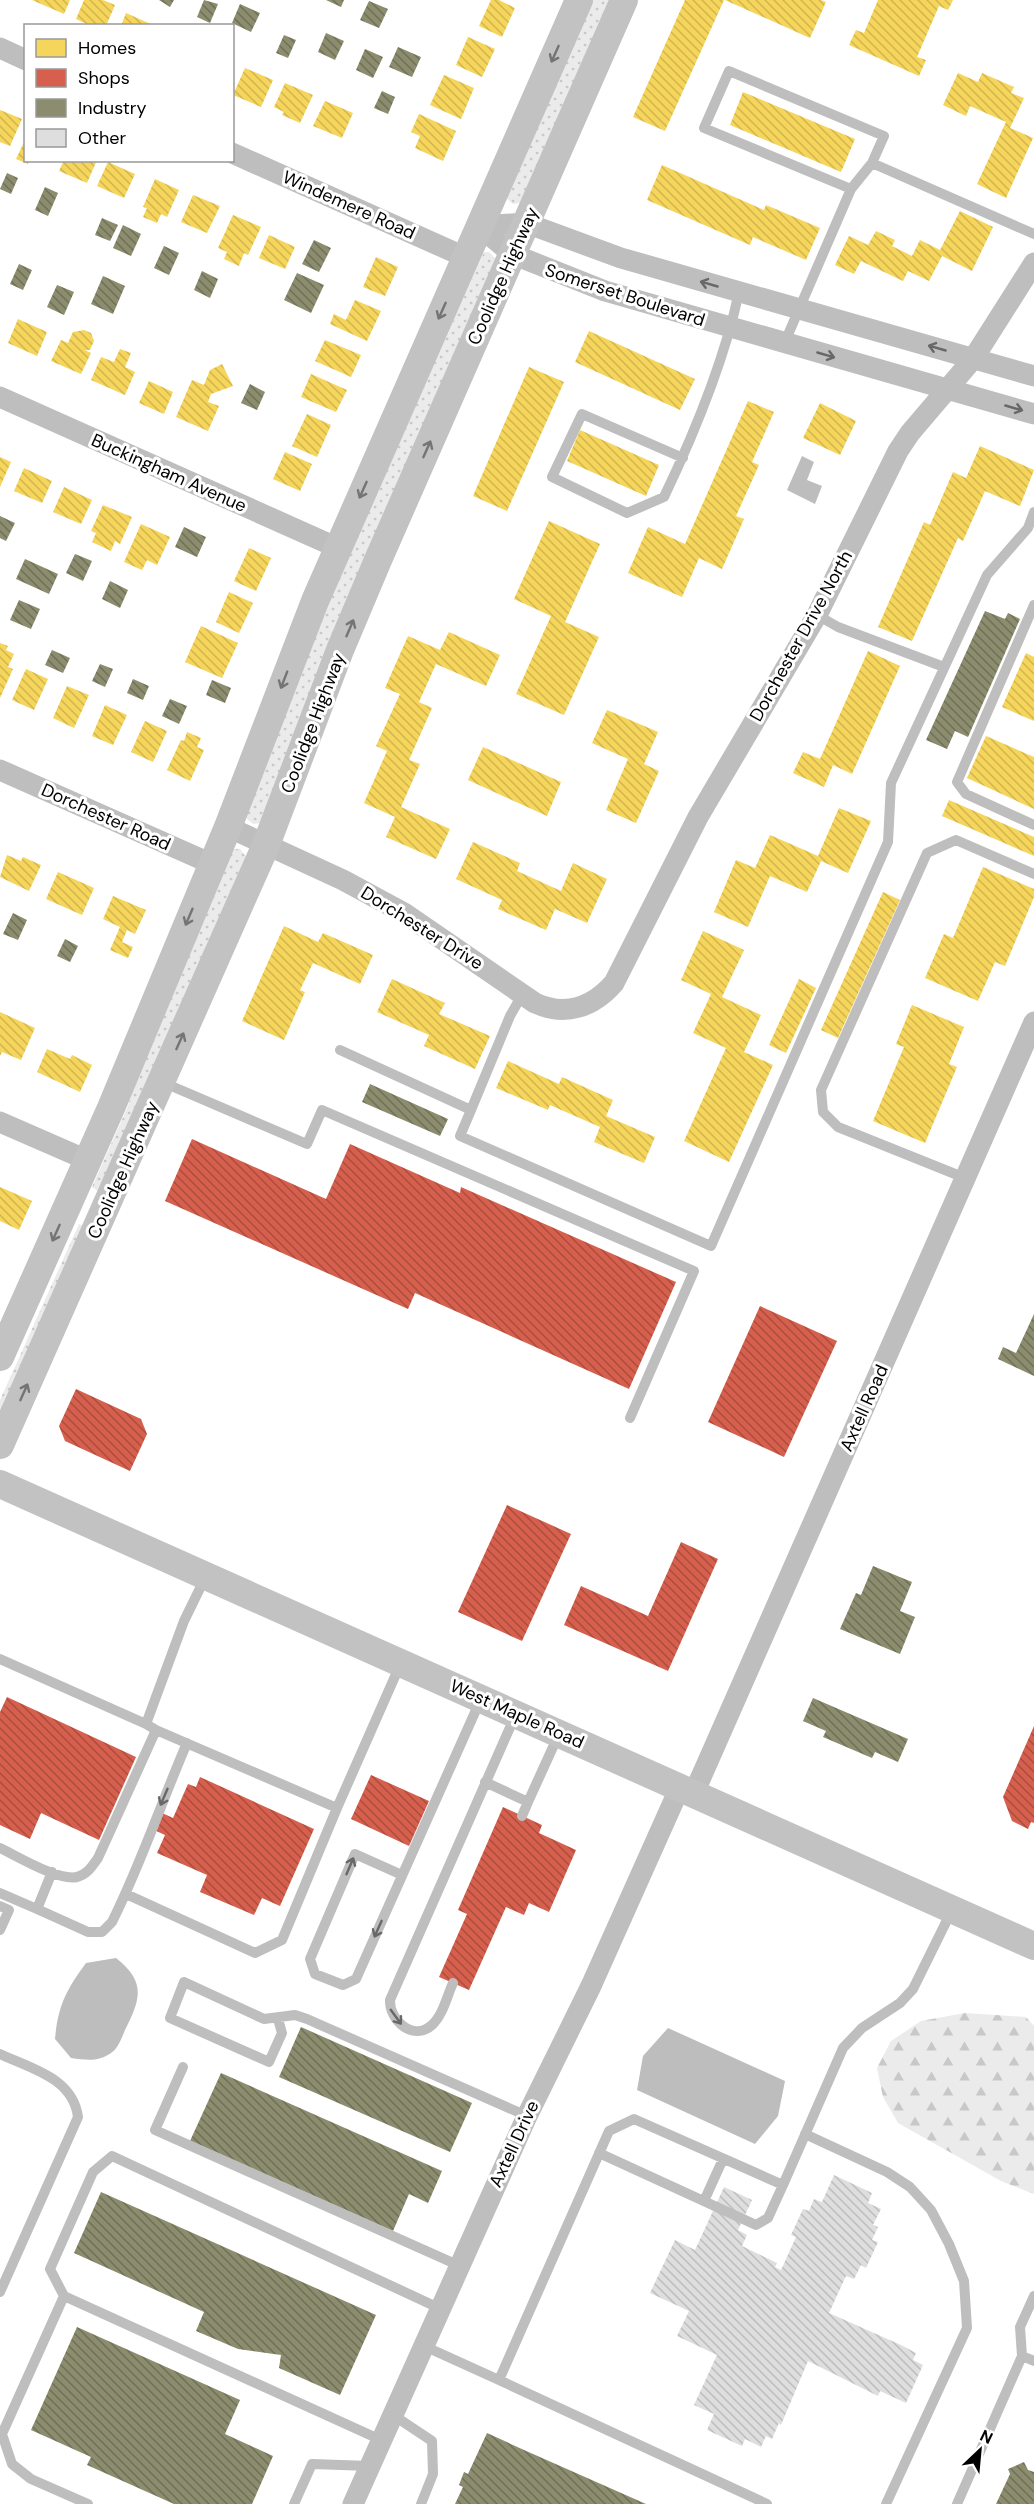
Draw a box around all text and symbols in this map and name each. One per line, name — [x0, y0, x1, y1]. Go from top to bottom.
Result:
legend — [24, 24, 234, 162]
text: Homes — [78, 36, 136, 60]
one-way arrow — [549, 44, 560, 62]
text: Shops — [78, 66, 130, 90]
text: Industry — [78, 96, 147, 120]
text: Other — [78, 126, 127, 150]
street label: Windemere Road — [279, 165, 419, 245]
street label: Coolidge Highway — [462, 203, 544, 349]
street label: Somerset Boulevard — [542, 258, 708, 332]
one-way arrow — [700, 278, 719, 289]
one-way arrow — [436, 301, 447, 320]
one-way arrow — [928, 342, 947, 354]
one-way arrow — [816, 350, 835, 361]
one-way arrow — [1004, 403, 1023, 414]
street label: Buckingham Avenue — [88, 428, 250, 518]
one-way arrow — [422, 440, 433, 458]
one-way arrow — [357, 480, 369, 498]
street label: Dorchester Drive North — [744, 546, 858, 726]
one-way arrow — [345, 619, 356, 637]
street label: Coolidge Highway — [275, 649, 351, 797]
one-way arrow — [278, 670, 289, 689]
street label: Dorchester Road — [38, 778, 174, 856]
street label: Dorchester Drive — [356, 881, 488, 975]
one-way arrow — [183, 908, 194, 926]
one-way arrow — [175, 1032, 186, 1051]
street label: Coolidge Highway — [82, 1097, 164, 1243]
one-way arrow — [50, 1223, 61, 1241]
street label: Axtell Road — [834, 1361, 894, 1455]
one-way arrow — [20, 1383, 31, 1401]
street label: West Maple Road — [446, 1674, 588, 1754]
one-way arrow — [158, 1787, 169, 1805]
one-way arrow — [344, 1857, 356, 1875]
one-way arrow — [372, 1919, 383, 1937]
one-way arrow — [389, 2009, 402, 2025]
street label: Axtell Drive — [483, 2097, 545, 2191]
north arrow — [950, 2420, 1010, 2480]
text: N — [977, 2425, 996, 2449]

